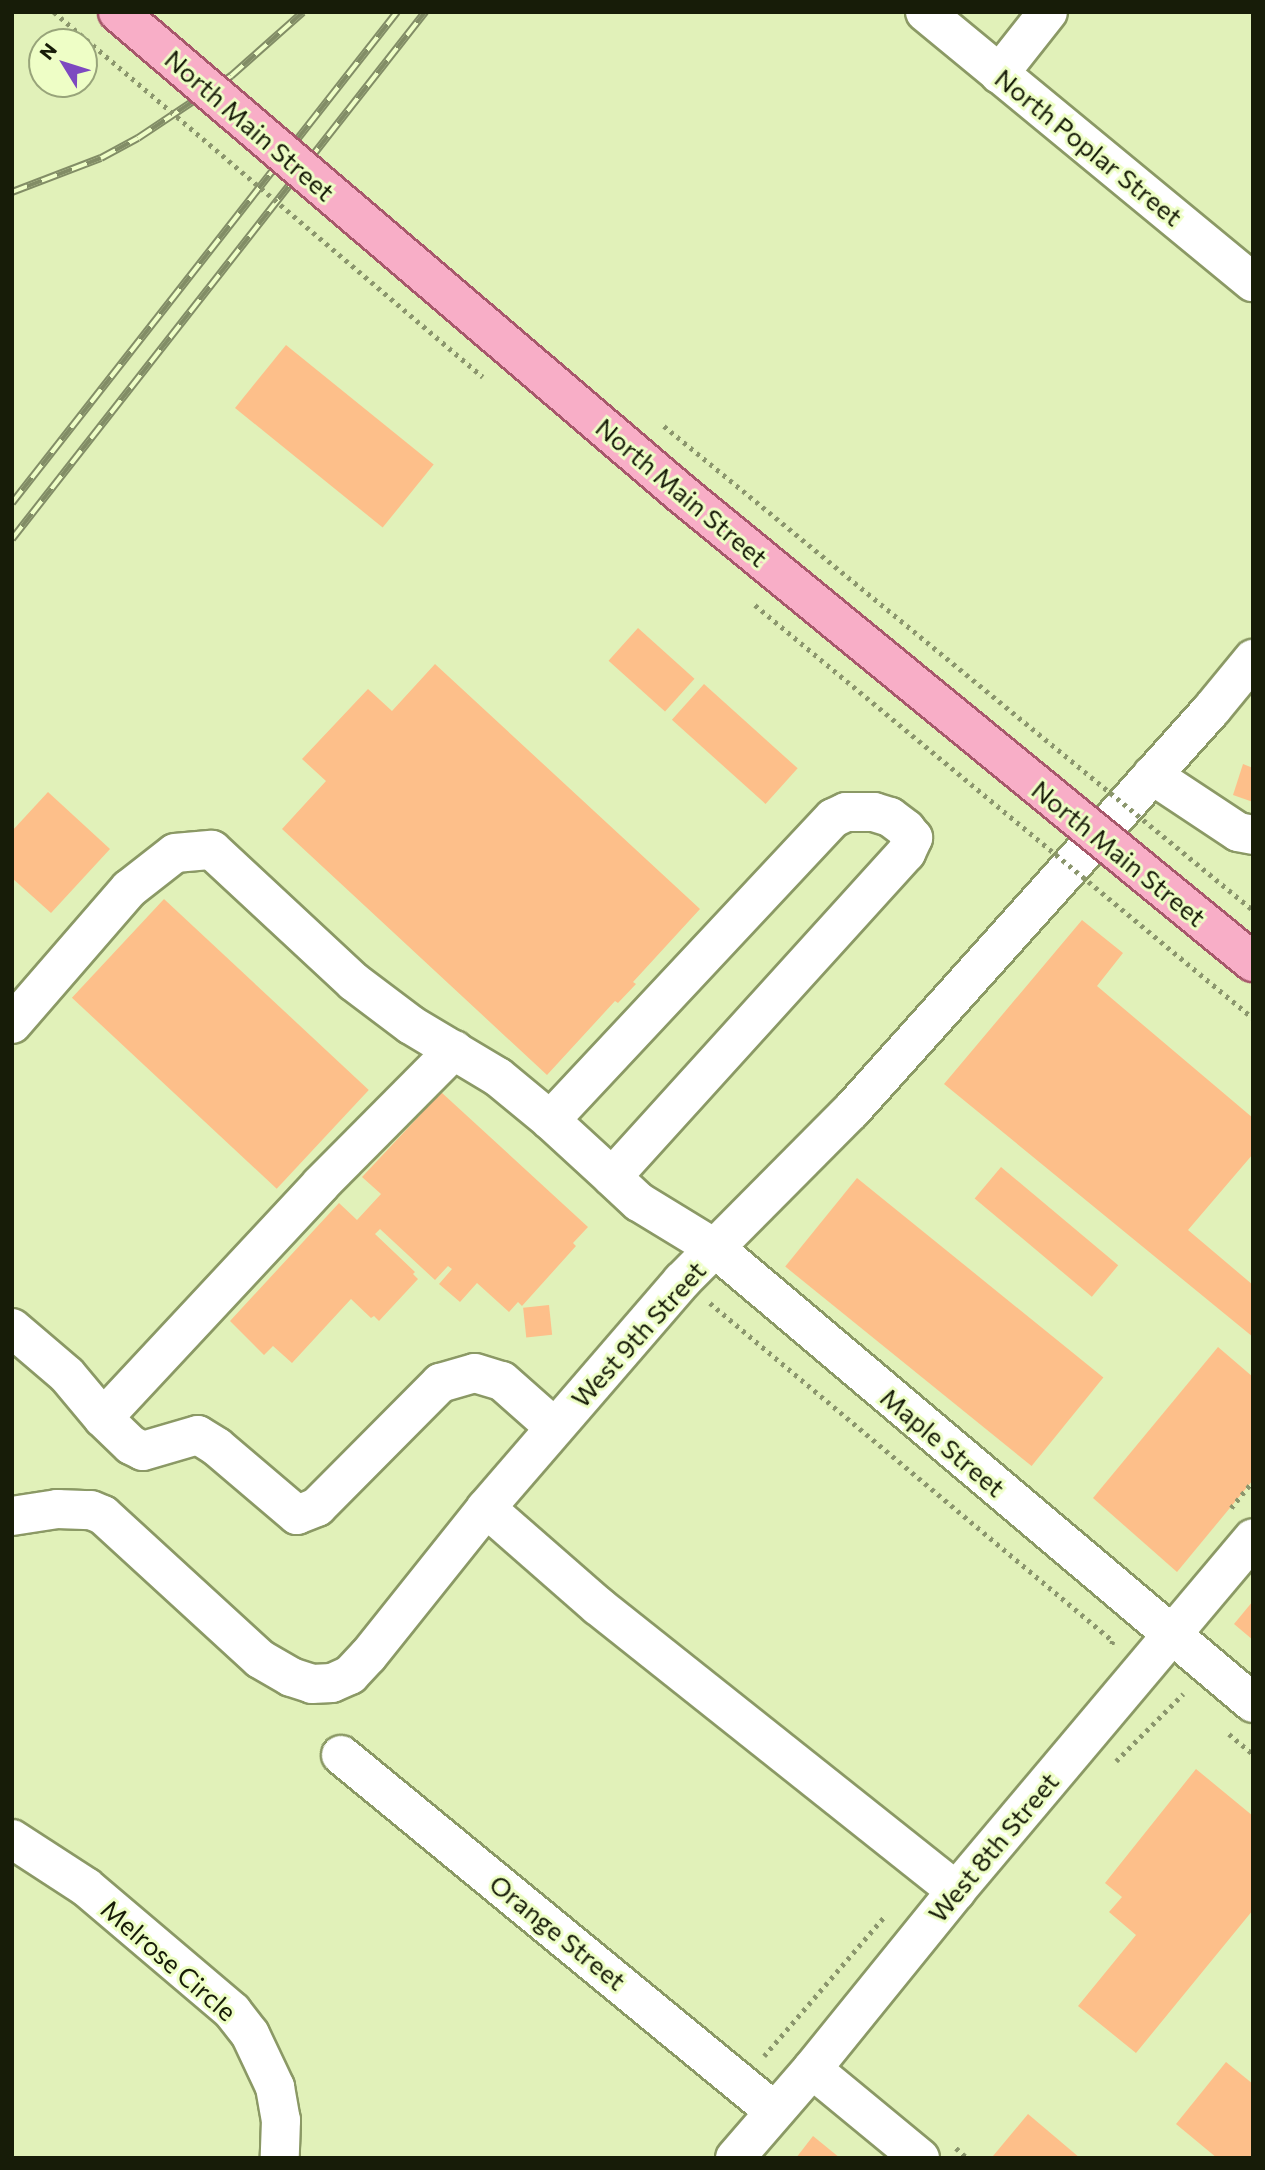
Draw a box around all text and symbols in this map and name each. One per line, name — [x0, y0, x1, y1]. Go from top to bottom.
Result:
north arrow — [28, 28, 98, 98]
text: N — [34, 38, 61, 64]
street label: North Main Street — [159, 43, 341, 207]
street label: North Poplar Street — [989, 62, 1189, 232]
street label: North Main Street — [590, 411, 774, 573]
street label: North Main Street — [1026, 773, 1212, 933]
street label: West 9th Street — [564, 1255, 712, 1413]
street label: Maple Street — [875, 1381, 1011, 1503]
street label: West 8th Street — [921, 1766, 1065, 1928]
street label: Orange Street — [484, 1868, 632, 1996]
street label: Melrose Circle — [95, 1893, 243, 2027]

